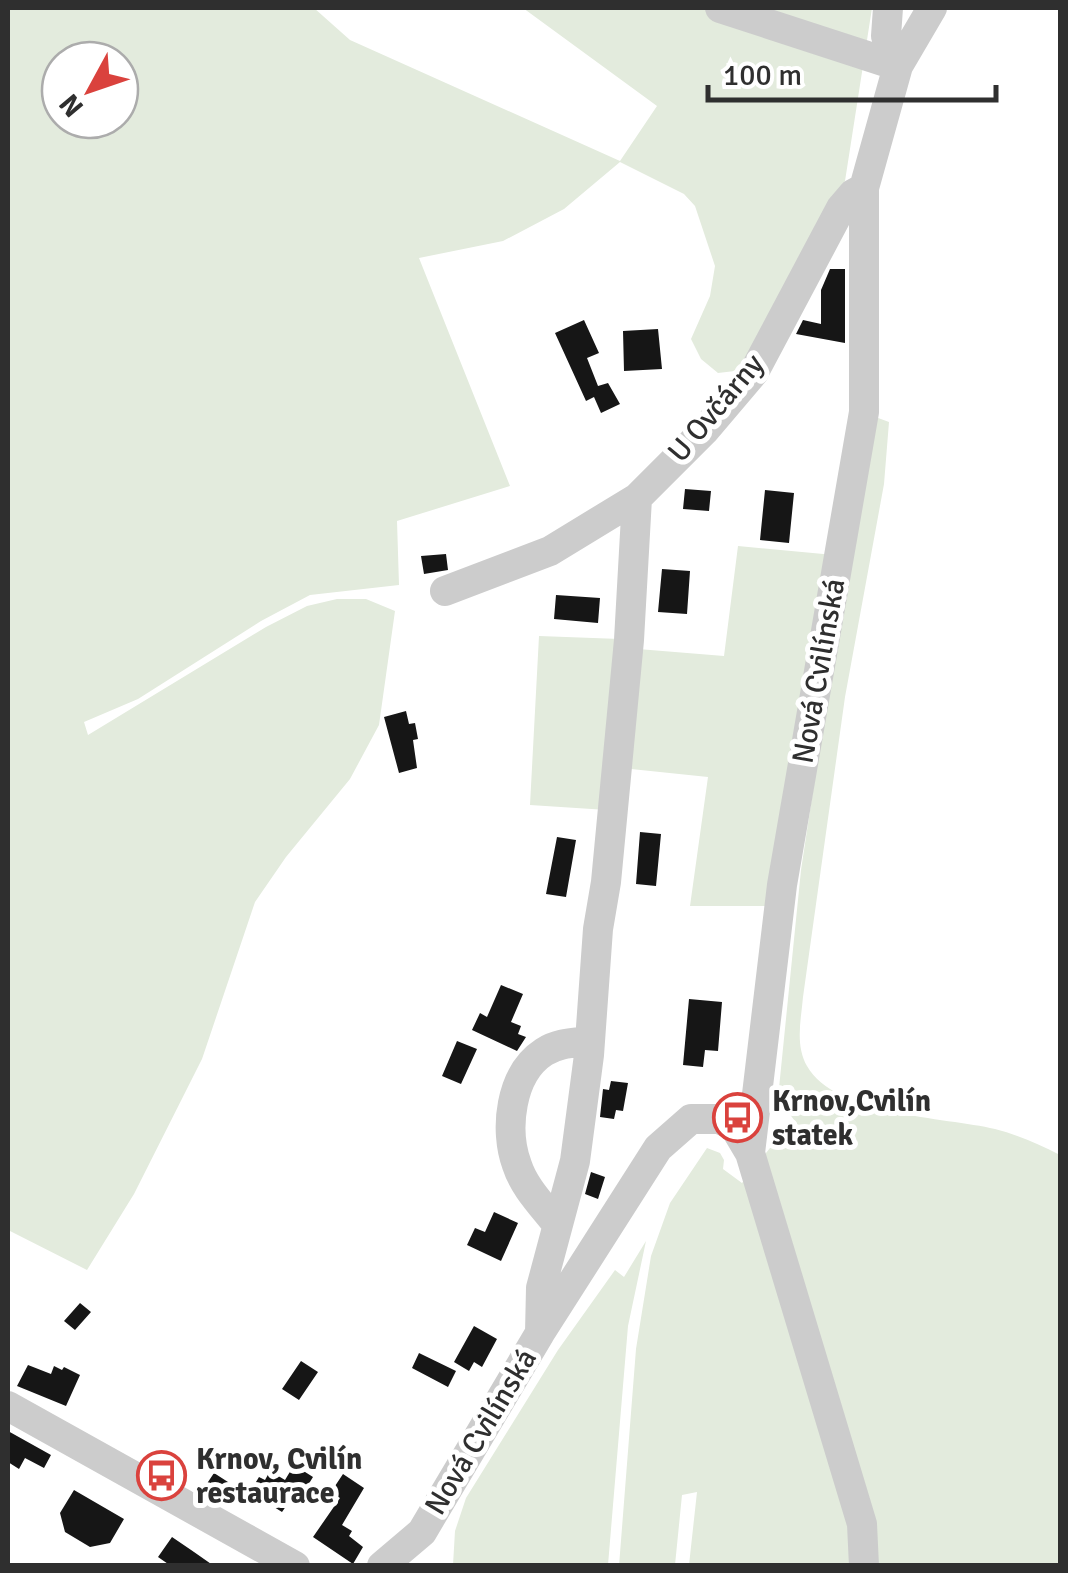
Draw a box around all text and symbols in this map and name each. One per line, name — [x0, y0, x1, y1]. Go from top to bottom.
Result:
north arrow — [40, 40, 140, 140]
scale bar — [708, 40, 996, 102]
text: 100 m — [723, 57, 802, 94]
text: N — [52, 87, 91, 124]
street label: U Ovčárny — [660, 346, 772, 470]
street label: Nová Cvilínská — [785, 576, 853, 766]
place label: Krnov,Cvilín statek — [772, 1083, 931, 1154]
bus stop icon: Krnov,Cvilín statek — [711, 1092, 763, 1144]
street label: Nová Cvilínská — [417, 1342, 545, 1522]
place label: Krnov, Cvilín restaurace — [196, 1441, 362, 1512]
bus stop icon: Krnov, Cvilín restaurace — [135, 1450, 187, 1502]

